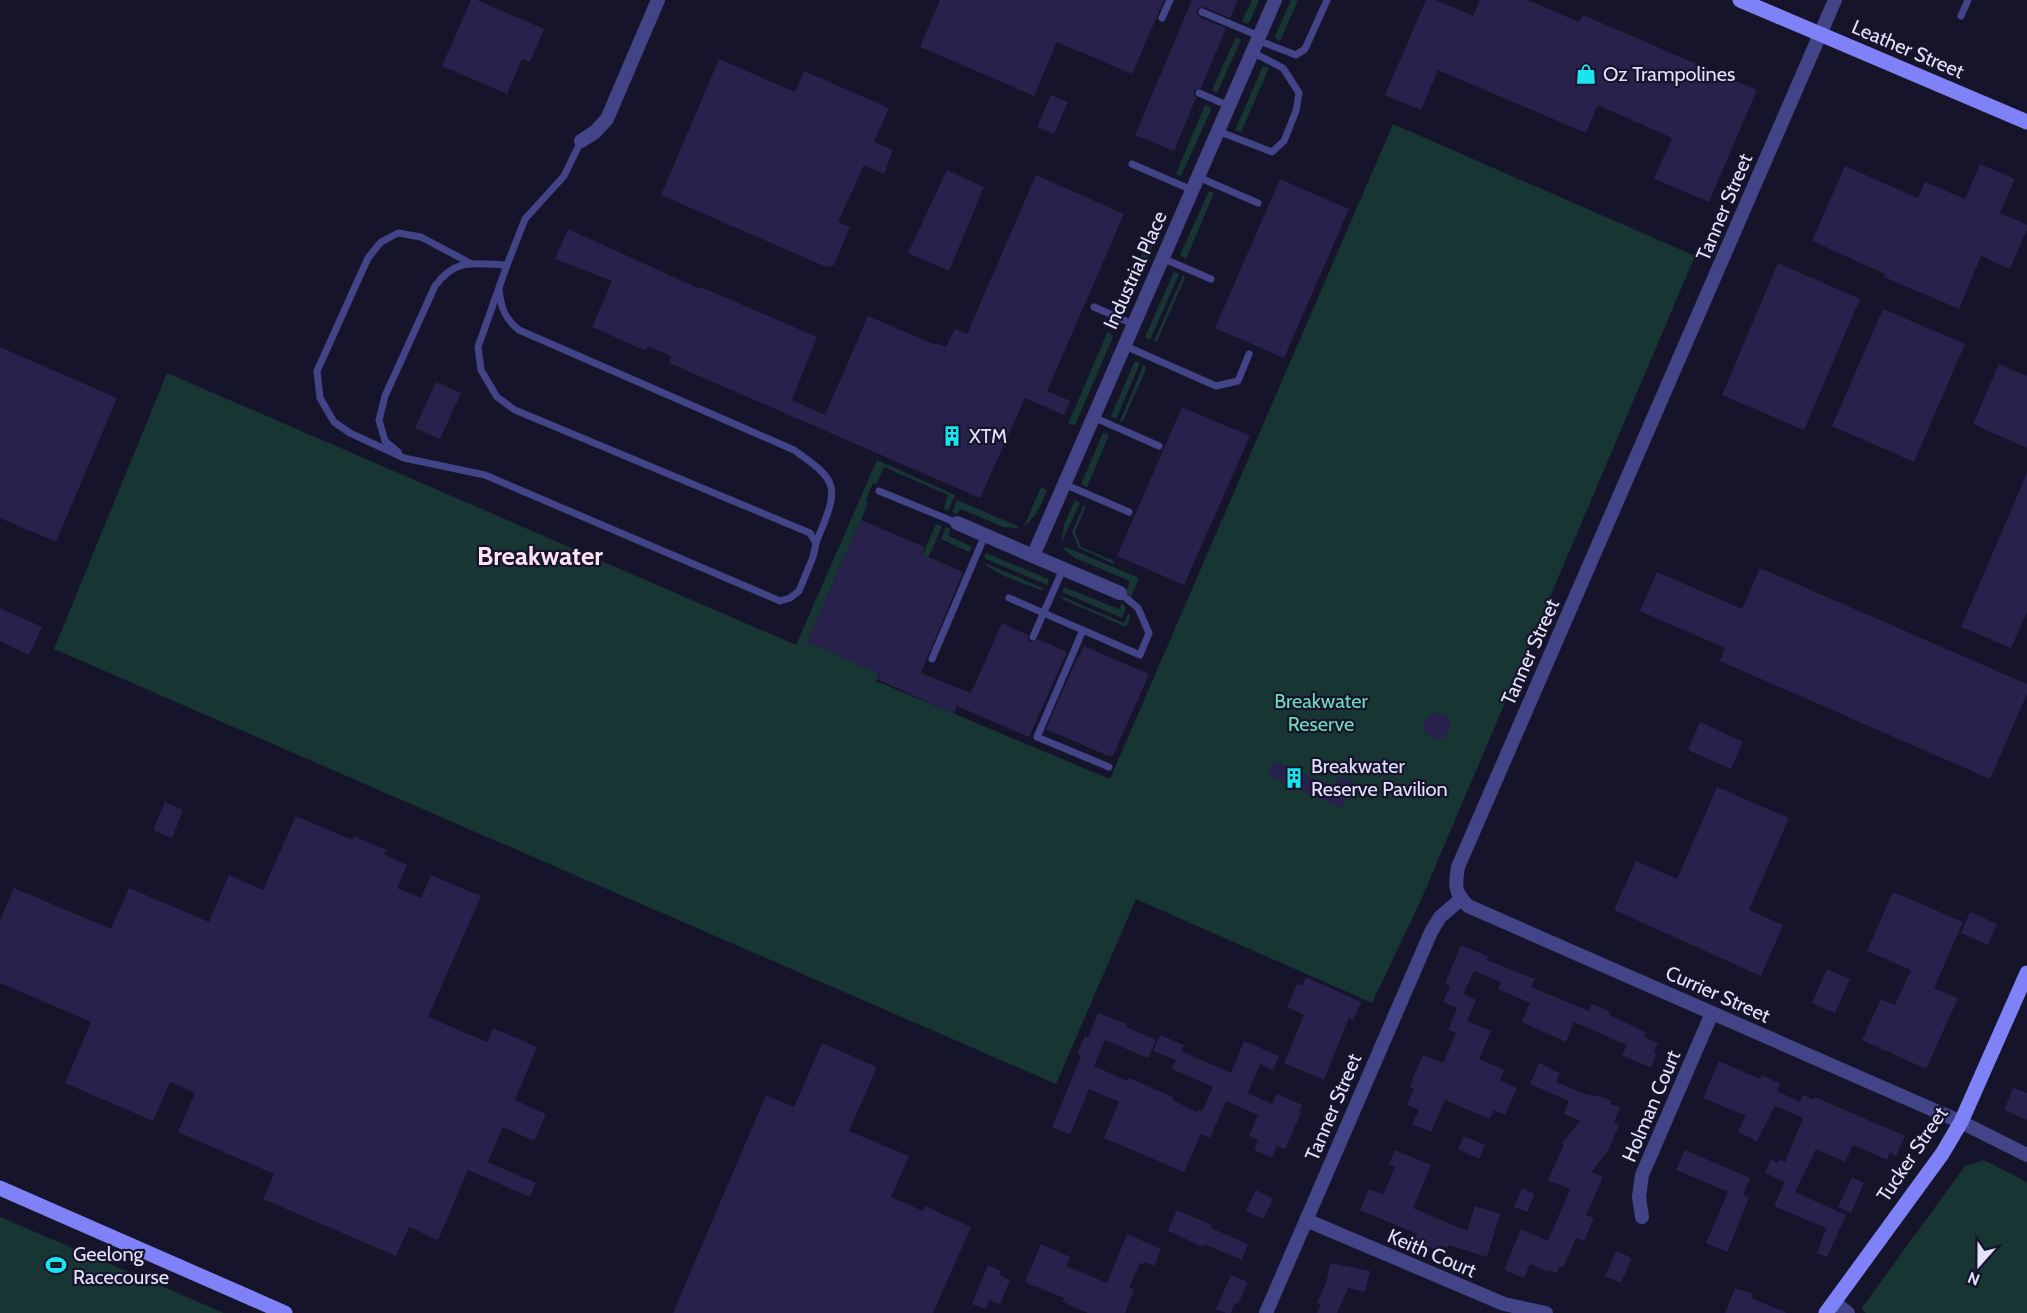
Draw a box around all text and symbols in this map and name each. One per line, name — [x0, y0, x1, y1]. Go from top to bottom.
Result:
street label: Leather Street — [1848, 15, 1968, 83]
shop icon: Oz Trampolines — [1574, 62, 1598, 86]
place label: Oz Trampolines — [1603, 62, 1735, 86]
street label: Tanner Street — [1691, 150, 1757, 264]
street label: Industrial Place — [1098, 207, 1172, 333]
building icon: XTM — [940, 424, 964, 448]
place label: XTM — [969, 424, 1007, 448]
district label: Breakwater — [477, 540, 603, 572]
street label: Tanner Street — [1496, 595, 1564, 709]
park label: Breakwater Reserve — [1274, 689, 1369, 736]
place label: Breakwater Reserve Pavilion — [1311, 754, 1448, 801]
building icon: Breakwater Reserve Pavilion — [1282, 766, 1306, 790]
street label: Currier Street — [1662, 960, 1774, 1028]
street label: Holman Court — [1617, 1046, 1685, 1165]
street label: Tanner Street — [1300, 1050, 1366, 1164]
street label: Tucker Street — [1871, 1102, 1953, 1206]
street label: Keith Court — [1384, 1224, 1480, 1282]
north arrow — [1949, 1235, 2009, 1295]
place label: Geelong Racecourse — [73, 1242, 169, 1289]
sports icon: Geelong Racecourse — [44, 1253, 68, 1277]
text: N — [1965, 1268, 1982, 1289]

